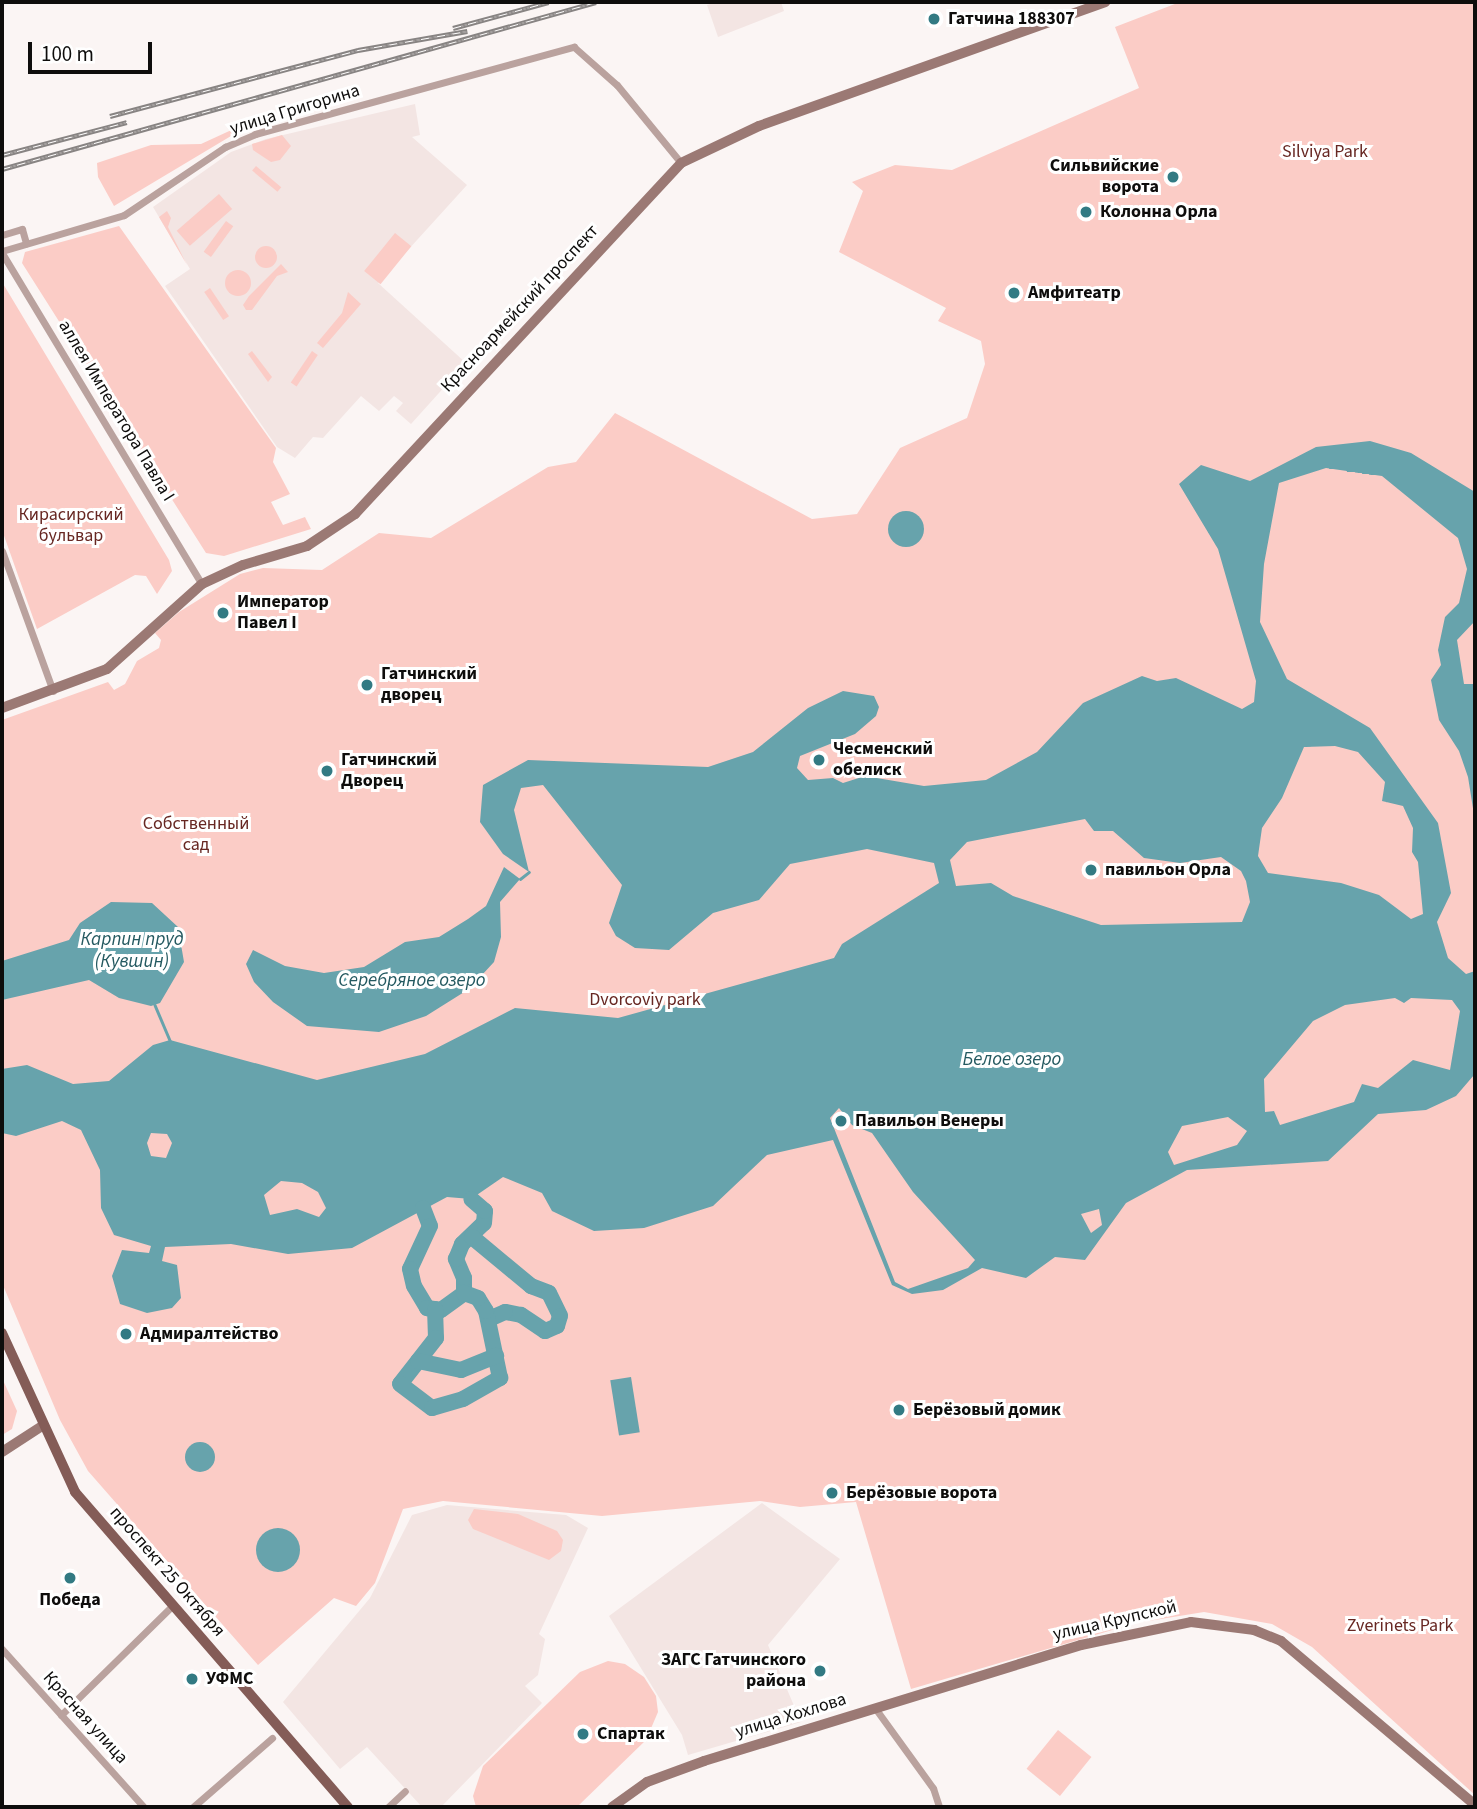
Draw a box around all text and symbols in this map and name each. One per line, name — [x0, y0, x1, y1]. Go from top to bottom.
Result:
place label: Гатчина 188307 — [948, 8, 1075, 30]
marker: Гатчина 188307 — [926, 11, 942, 27]
scale bar — [32, 28, 156, 72]
text: 100 m — [41, 39, 94, 69]
street label: улица Григорина — [227, 80, 363, 140]
park label: Silviya Park — [1282, 141, 1368, 163]
place label: Сильвийские ворота — [1050, 156, 1159, 198]
marker: Сильвийские ворота — [1165, 169, 1181, 185]
place label: Колонна Орла — [1100, 201, 1218, 223]
marker: Колонна Орла — [1078, 204, 1094, 220]
street label: Красноармейский проспект — [437, 221, 603, 397]
place label: Амфитеатр — [1028, 282, 1121, 304]
marker: Амфитеатр — [1006, 285, 1022, 301]
street label: аллея Императора Павла I — [53, 316, 179, 506]
park label: Кирасирский бульвар — [18, 505, 124, 548]
place label: Император Павел I — [237, 592, 329, 634]
marker: Император Павел I — [215, 605, 231, 621]
place label: Гатчинский дворец — [381, 664, 477, 706]
marker: Гатчинский дворец — [359, 677, 375, 693]
place label: Чесменский обелиск — [833, 739, 933, 782]
place label: Гатчинский Дворец — [341, 750, 437, 792]
marker: Чесменский обелиск — [811, 752, 827, 768]
marker: Гатчинский Дворец — [319, 763, 335, 779]
park label: Собственный сад — [143, 814, 249, 856]
place label: павильон Орла — [1105, 859, 1231, 881]
marker: павильон Орла — [1083, 862, 1099, 878]
water label: Карпин пруд (Кувшин) — [80, 929, 184, 973]
water label: Серебряное озеро — [338, 970, 486, 992]
park label: Dvorcoviy park — [589, 989, 701, 1011]
water label: Белое озеро — [963, 1049, 1061, 1071]
place label: Павильон Венеры — [855, 1110, 1004, 1132]
marker: Павильон Венеры — [833, 1113, 849, 1129]
place label: Адмиралтейство — [140, 1323, 278, 1345]
marker: Адмиралтейство — [118, 1326, 134, 1342]
place label: Берёзовый домик — [913, 1399, 1061, 1421]
marker: Берёзовый домик — [891, 1402, 907, 1418]
place label: Берёзовые ворота — [846, 1482, 997, 1504]
marker: Берёзовые ворота — [824, 1485, 840, 1501]
street label: проспект 25 Октября — [105, 1503, 229, 1641]
marker: Победа — [62, 1570, 78, 1586]
place label: Победа — [39, 1589, 101, 1611]
street label: улица Крупской — [1051, 1596, 1179, 1646]
park label: Zverinets Park — [1347, 1615, 1453, 1637]
place label: ЗАГС Гатчинского района — [661, 1650, 806, 1692]
marker: ЗАГС Гатчинского района — [812, 1663, 828, 1679]
street label: Красная улица — [38, 1667, 132, 1769]
place label: УФМС — [206, 1668, 253, 1690]
marker: УФМС — [184, 1671, 200, 1687]
street label: улица Хохлова — [733, 1689, 849, 1743]
place label: Спартак — [597, 1723, 665, 1745]
marker: Спартак — [575, 1726, 591, 1742]

